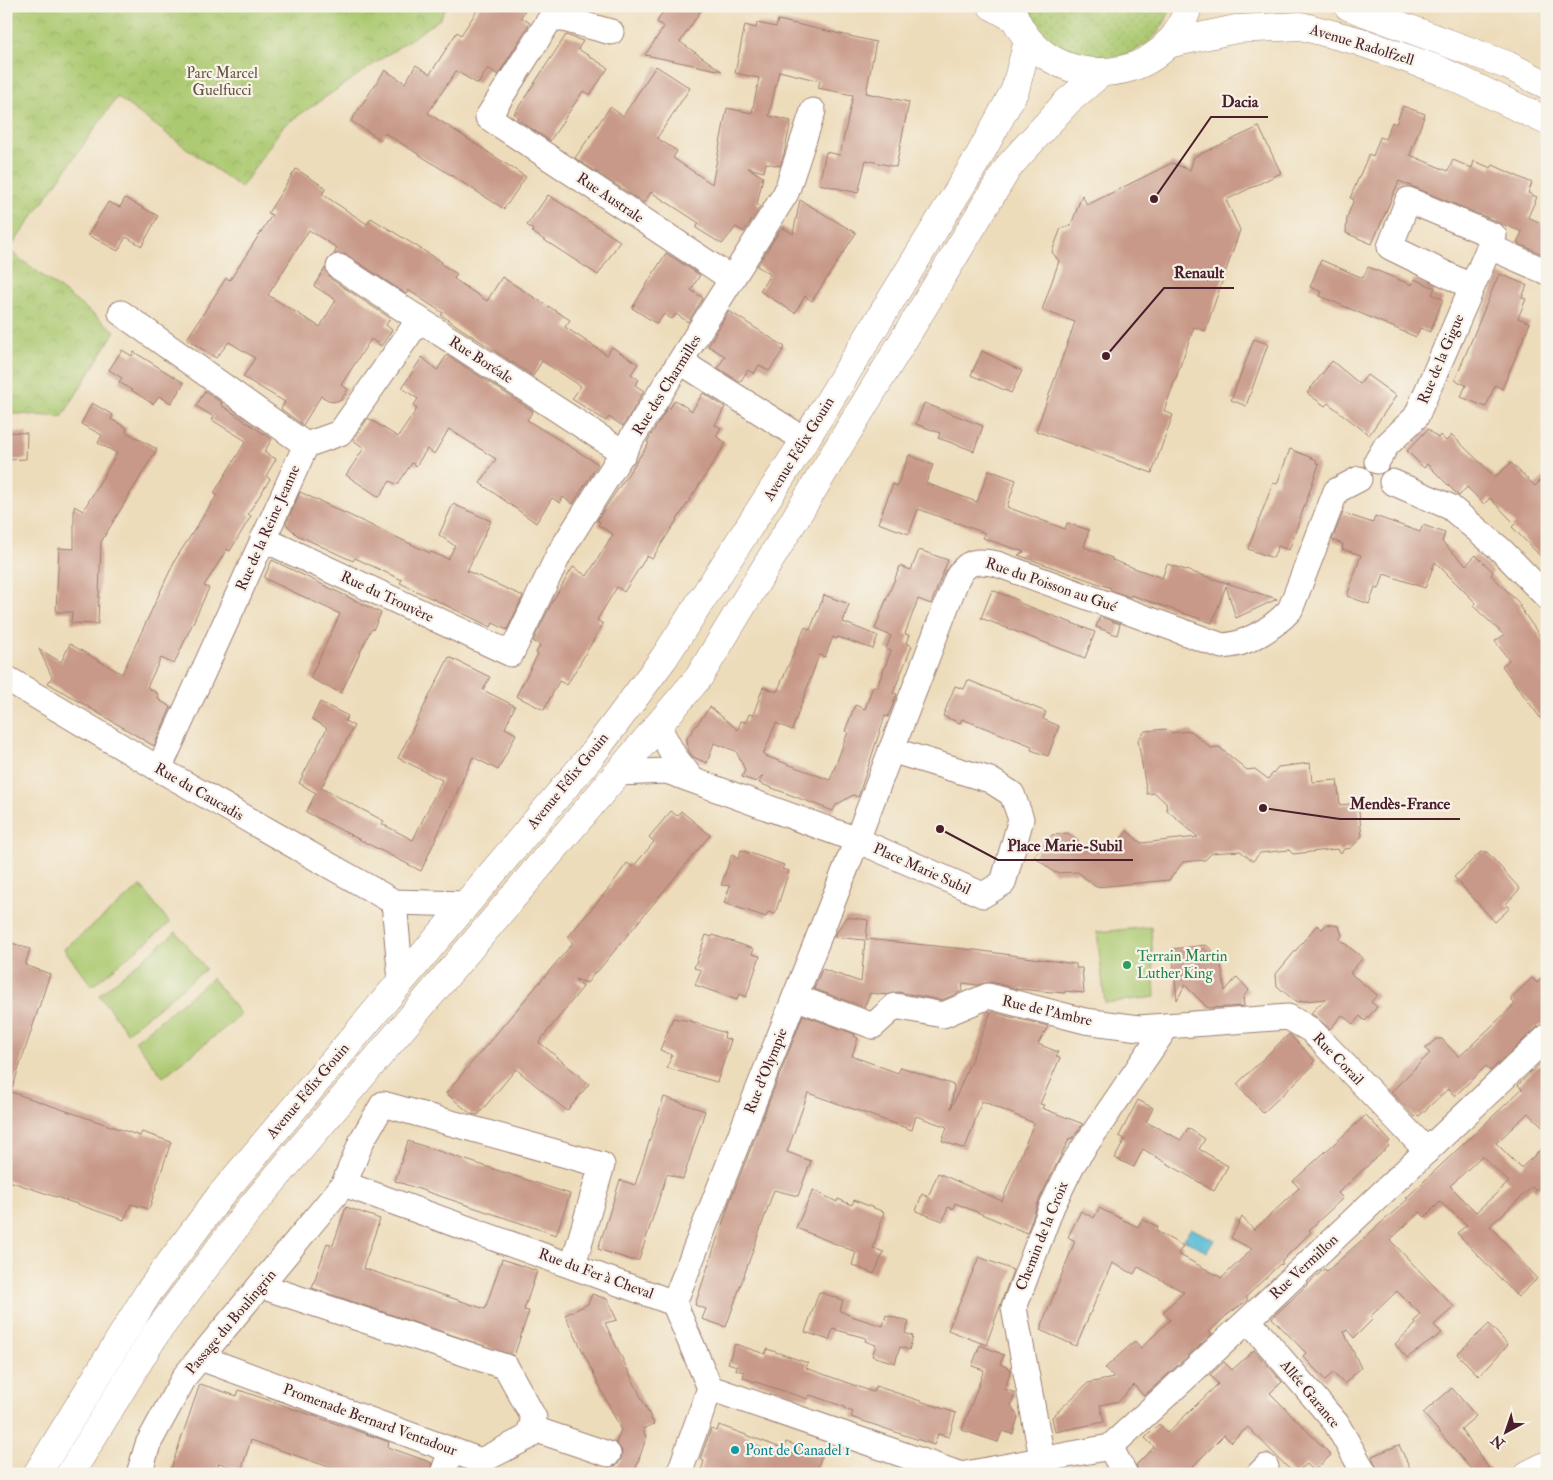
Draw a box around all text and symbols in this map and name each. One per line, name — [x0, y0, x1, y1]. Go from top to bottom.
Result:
street label: Avenue Radolfzell — [1307, 20, 1417, 70]
park label: Parc Marcel Guelfucci — [186, 64, 258, 100]
callout: Dacia — [1211, 86, 1268, 117]
text: Dacia — [1222, 92, 1259, 112]
street label: Rue Australe — [573, 169, 647, 227]
callout: Renault — [1164, 257, 1234, 288]
text: Renault — [1174, 263, 1225, 283]
street label: Rue de la Gigue — [1414, 311, 1468, 407]
street label: Rue des Charmilles — [628, 331, 706, 439]
street label: Rue Boréale — [445, 332, 517, 388]
street label: Avenue Félix Gouin — [759, 393, 839, 505]
street label: Rue de la Reine Jeanne — [232, 462, 305, 594]
street label: Rue du Poisson au Gué — [983, 554, 1120, 617]
street label: Rue du Trouvère — [337, 567, 437, 627]
street label: Avenue Félix Gouin — [523, 729, 613, 834]
street label: Rue du Caucadis — [151, 759, 247, 825]
callout: Mendès-France — [1340, 788, 1460, 819]
text: Mendès-France — [1349, 794, 1451, 814]
callout: Place Marie-Subil — [998, 829, 1133, 860]
text: Place Marie-Subil — [1007, 836, 1124, 856]
street label: Place Marie Subil — [870, 839, 974, 899]
place label: Terrain Martin Luther King — [1137, 947, 1228, 983]
marker: Terrain Martin Luther King — [1121, 959, 1133, 971]
street label: Rue de l'Ambre — [1000, 991, 1094, 1031]
street label: Rue d'Olympie — [740, 1025, 793, 1117]
street label: Rue Corail — [1308, 1029, 1368, 1089]
street label: Avenue Félix Gouin — [262, 1039, 354, 1143]
street label: Chemin de la Croix — [1011, 1178, 1073, 1293]
street label: Rue Vermillon — [1266, 1230, 1343, 1304]
street label: Rue du Fer à Cheval — [536, 1244, 656, 1304]
street label: Passage du Boulingrin — [182, 1265, 281, 1378]
street label: Allée Garance — [1275, 1355, 1344, 1432]
street label: Promenade Bernard Ventadour — [280, 1380, 460, 1461]
north arrow — [1480, 1408, 1530, 1458]
text: N — [1487, 1431, 1509, 1453]
place label: Pont de Canadel 1 — [745, 1441, 850, 1460]
marker: Pont de Canadel 1 — [729, 1444, 741, 1456]

